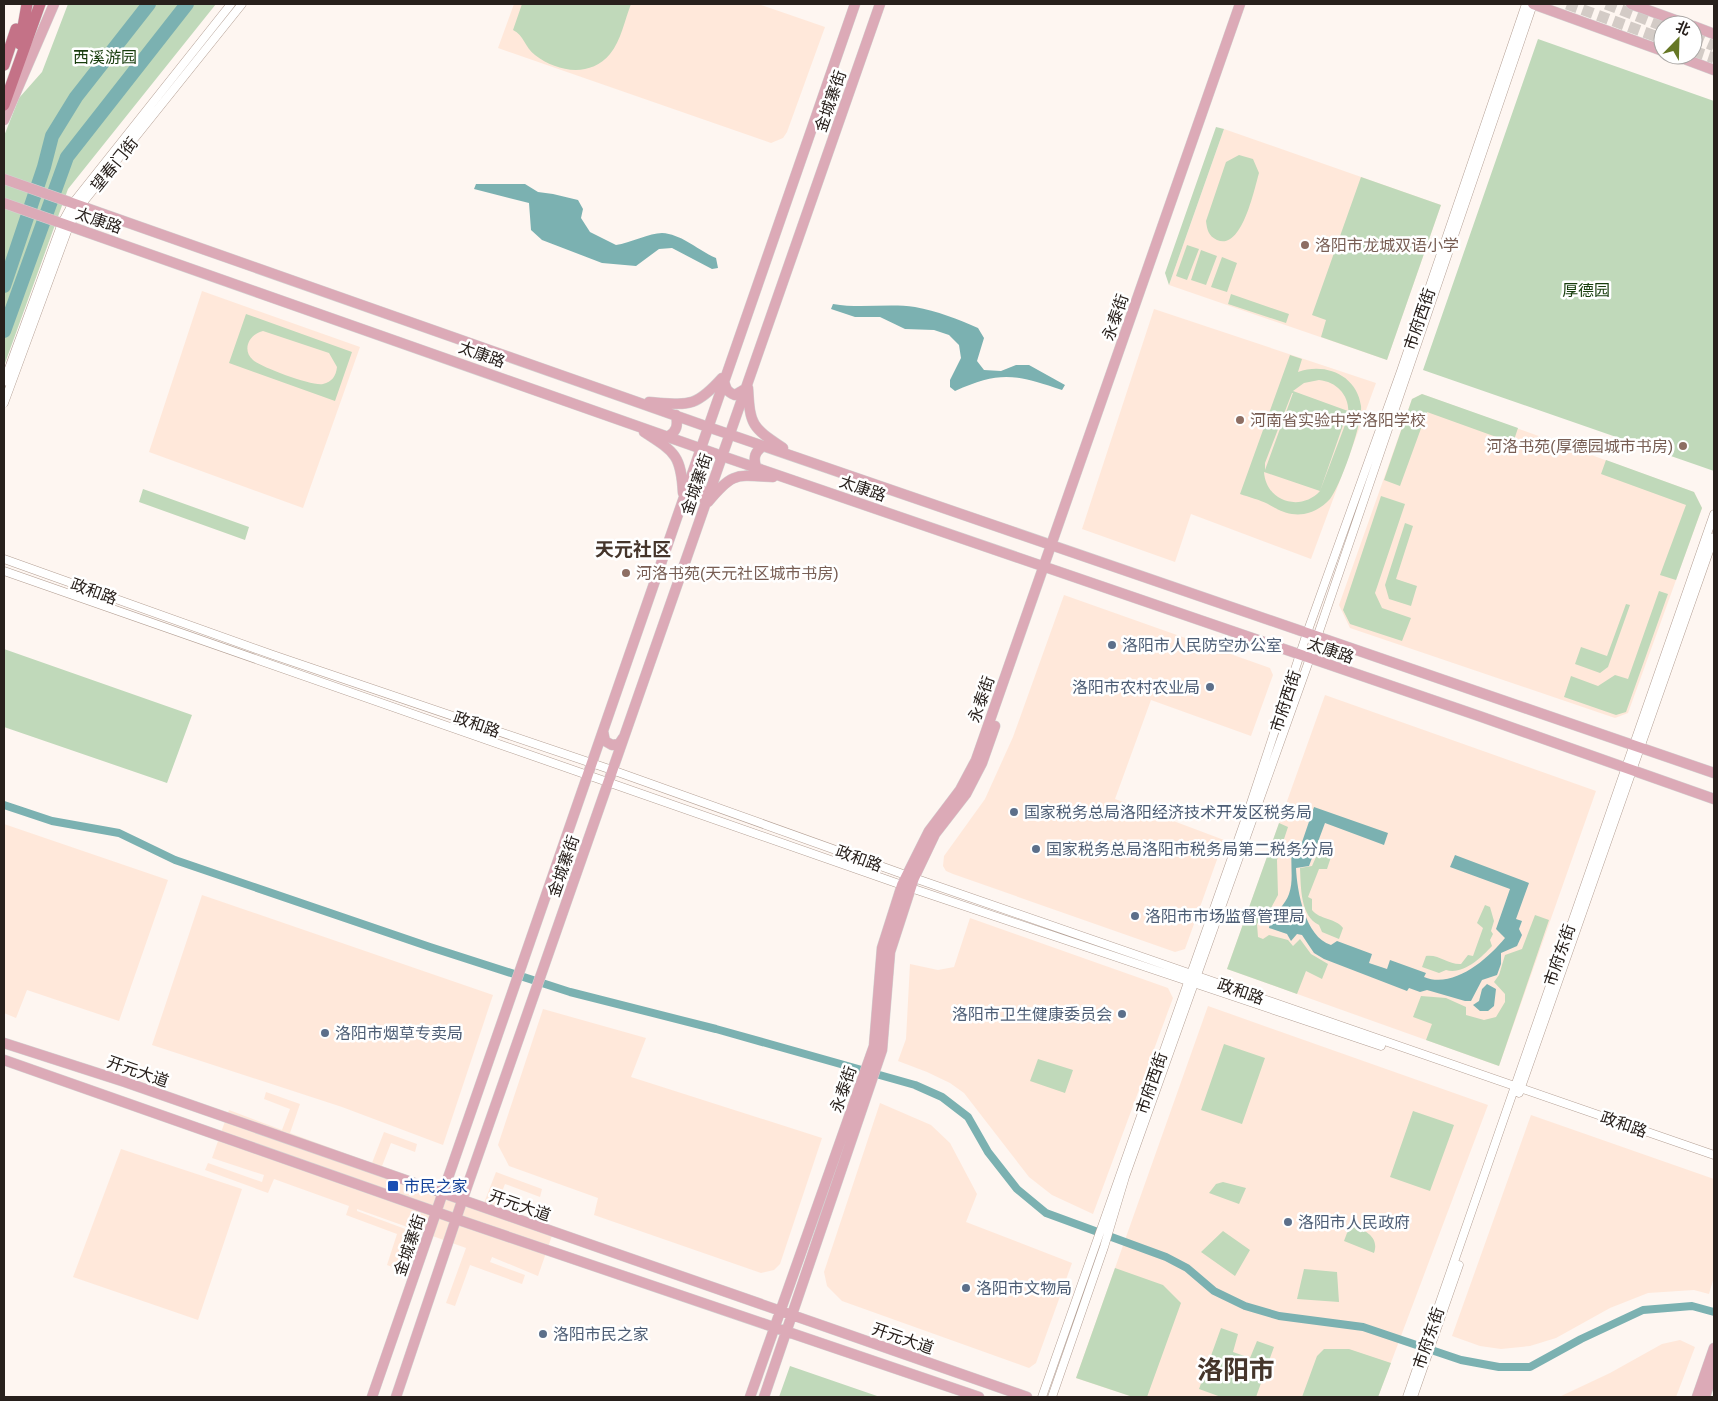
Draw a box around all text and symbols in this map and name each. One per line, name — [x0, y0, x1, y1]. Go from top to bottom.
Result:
north arrow — [1653, 15, 1703, 65]
text: 北 — [1674, 18, 1693, 38]
park label: 西溪游园 — [73, 49, 137, 66]
street label: 金城寨街 — [812, 68, 849, 134]
street label: 望春门街 — [88, 134, 141, 195]
street label: 太康路 — [73, 205, 124, 236]
place label: 洛阳市龙城双语小学 — [1315, 237, 1459, 254]
marker: 洛阳市龙城双语小学 — [1299, 239, 1311, 251]
park label: 厚德园 — [1562, 282, 1610, 299]
street label: 市府西街 — [1401, 286, 1438, 352]
street label: 永泰街 — [1100, 292, 1131, 343]
street label: 太康路 — [456, 338, 507, 371]
place label: 河南省实验中学洛阳学校 — [1250, 412, 1426, 429]
marker: 河南省实验中学洛阳学校 — [1234, 414, 1246, 426]
place label: 河洛书苑(厚德园城市书房) — [1486, 438, 1673, 455]
marker: 河洛书苑(厚德园城市书房) — [1677, 440, 1689, 452]
street label: 金城寨街 — [678, 451, 715, 517]
street label: 太康路 — [837, 473, 888, 504]
district label: 天元社区 — [595, 539, 671, 560]
place label: 河洛书苑(天元社区城市书房) — [636, 565, 839, 582]
marker: 河洛书苑(天元社区城市书房) — [620, 567, 632, 579]
street label: 政和路 — [68, 575, 119, 608]
street label: 太康路 — [1305, 635, 1356, 666]
place label: 洛阳市人民防空办公室 — [1122, 637, 1282, 654]
marker: 洛阳市人民防空办公室 — [1106, 639, 1118, 651]
street label: 市府西街 — [1268, 668, 1303, 734]
street label: 永泰街 — [966, 674, 997, 725]
place label: 洛阳市农村农业局 — [1072, 679, 1200, 696]
marker: 洛阳市农村农业局 — [1204, 681, 1216, 693]
street label: 政和路 — [451, 709, 502, 740]
place label: 国家税务总局洛阳经济技术开发区税务局 — [1024, 804, 1312, 821]
marker: 国家税务总局洛阳经济技术开发区税务局 — [1008, 806, 1020, 818]
street label: 金城寨街 — [545, 833, 582, 899]
place label: 国家税务总局洛阳市税务局第二税务分局 — [1046, 841, 1334, 858]
street label: 政和路 — [833, 842, 884, 875]
marker: 国家税务总局洛阳市税务局第二税务分局 — [1030, 843, 1042, 855]
place label: 洛阳市市场监督管理局 — [1145, 908, 1305, 925]
marker: 洛阳市市场监督管理局 — [1129, 910, 1141, 922]
street label: 市府东街 — [1541, 922, 1578, 988]
street label: 政和路 — [1215, 976, 1266, 1007]
place label: 洛阳市卫生健康委员会 — [952, 1006, 1112, 1023]
marker: 洛阳市卫生健康委员会 — [1116, 1008, 1128, 1020]
place label: 洛阳市烟草专卖局 — [335, 1025, 463, 1042]
marker: 洛阳市烟草专卖局 — [319, 1027, 331, 1039]
street label: 市府西街 — [1133, 1050, 1170, 1116]
street label: 开元大道 — [105, 1053, 171, 1090]
street label: 永泰街 — [828, 1064, 859, 1115]
street label: 政和路 — [1598, 1109, 1649, 1140]
place label: 市民之家 — [404, 1178, 468, 1195]
marker: 市民之家 — [386, 1179, 400, 1193]
street label: 开元大道 — [487, 1187, 553, 1224]
street label: 金城寨街 — [391, 1212, 428, 1278]
place label: 洛阳市人民政府 — [1298, 1214, 1410, 1231]
marker: 洛阳市人民政府 — [1282, 1216, 1294, 1228]
place label: 洛阳市文物局 — [976, 1280, 1072, 1297]
marker: 洛阳市文物局 — [960, 1282, 972, 1294]
street label: 市府东街 — [1410, 1305, 1447, 1371]
street label: 开元大道 — [870, 1320, 936, 1357]
place label: 洛阳市民之家 — [553, 1326, 649, 1343]
marker: 洛阳市民之家 — [537, 1328, 549, 1340]
district label: 洛阳市 — [1197, 1355, 1275, 1385]

